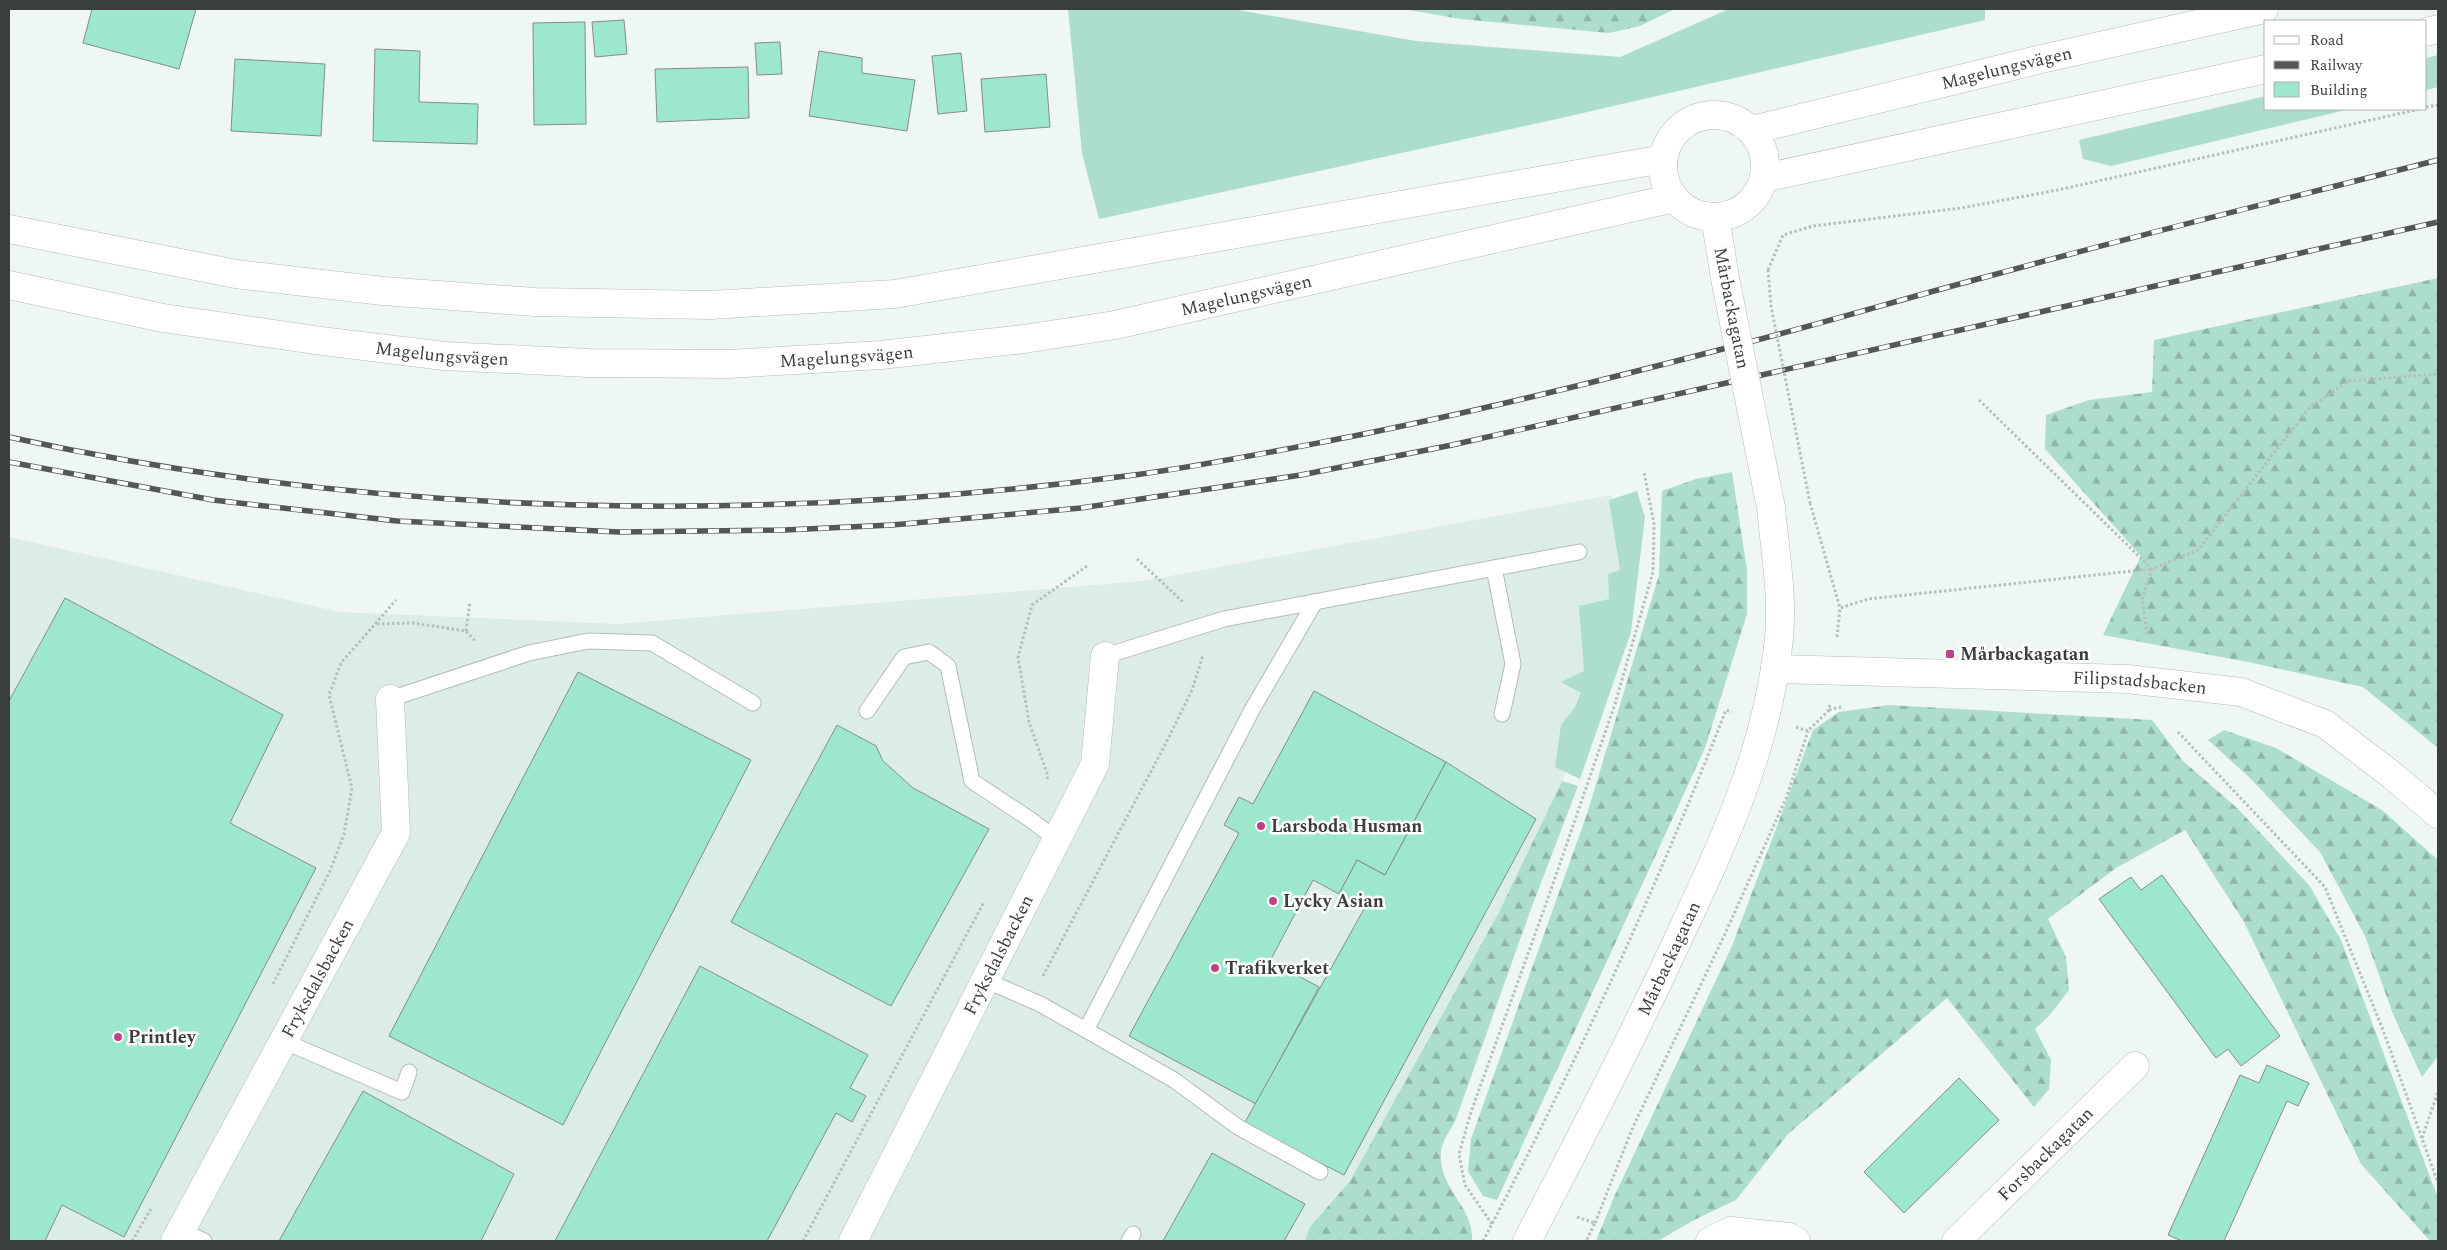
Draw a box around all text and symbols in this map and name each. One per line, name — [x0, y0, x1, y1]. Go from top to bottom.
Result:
legend — [2264, 20, 2427, 110]
text: Road — [2310, 29, 2344, 52]
street label: Magelungsvägen — [1938, 40, 2075, 97]
text: Railway — [2310, 54, 2363, 77]
text: Building — [2310, 79, 2367, 102]
street label: Mårbackagatan — [1706, 245, 1757, 371]
street label: Magelungsvägen — [1178, 268, 1315, 324]
street label: Magelungsvägen — [374, 335, 509, 373]
street label: Magelungsvägen — [779, 338, 915, 375]
place label: Mårbackagatan — [1960, 641, 2089, 668]
marker: Mårbackagatan — [1944, 648, 1956, 660]
street label: Filipstadsbacken — [2072, 664, 2208, 702]
place label: Larsboda Husman — [1271, 813, 1423, 840]
marker: Larsboda Husman — [1255, 820, 1267, 832]
place label: Lycky Asian — [1283, 888, 1384, 915]
street label: Fryksdalsbacken — [957, 890, 1041, 1020]
marker: Lycky Asian — [1267, 895, 1279, 907]
street label: Mårbackagatan — [1631, 897, 1708, 1020]
street label: Fryksdalsbacken — [275, 914, 361, 1043]
place label: Trafikverket — [1225, 955, 1329, 982]
marker: Trafikverket — [1209, 962, 1221, 974]
place label: Printley — [128, 1024, 197, 1051]
marker: Printley — [112, 1031, 124, 1043]
street label: Forsbackagatan — [1992, 1101, 2100, 1207]

